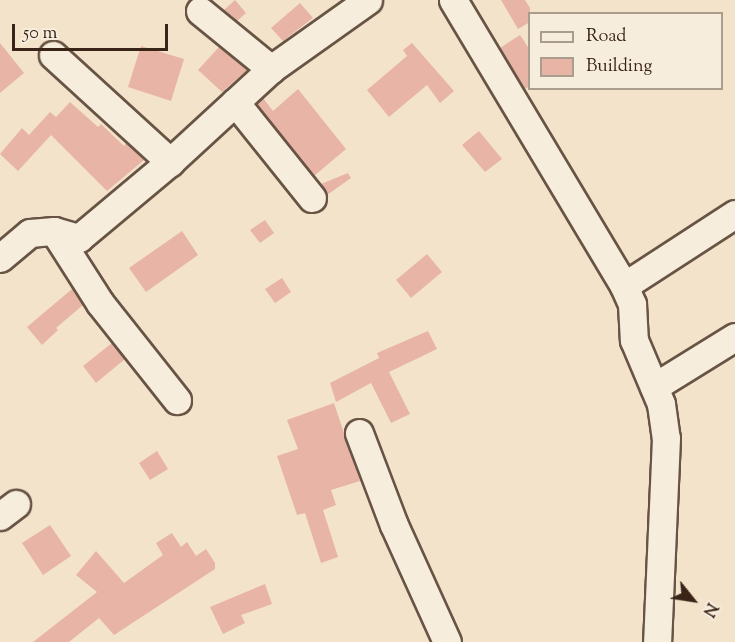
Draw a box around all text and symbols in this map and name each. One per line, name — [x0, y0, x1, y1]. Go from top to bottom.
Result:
scale bar — [15, 12, 171, 50]
legend — [528, 12, 723, 90]
text: 50 m — [23, 21, 57, 47]
text: Road — [586, 24, 626, 50]
text: Building — [586, 54, 652, 80]
north arrow — [663, 570, 723, 630]
text: N — [696, 598, 722, 621]

